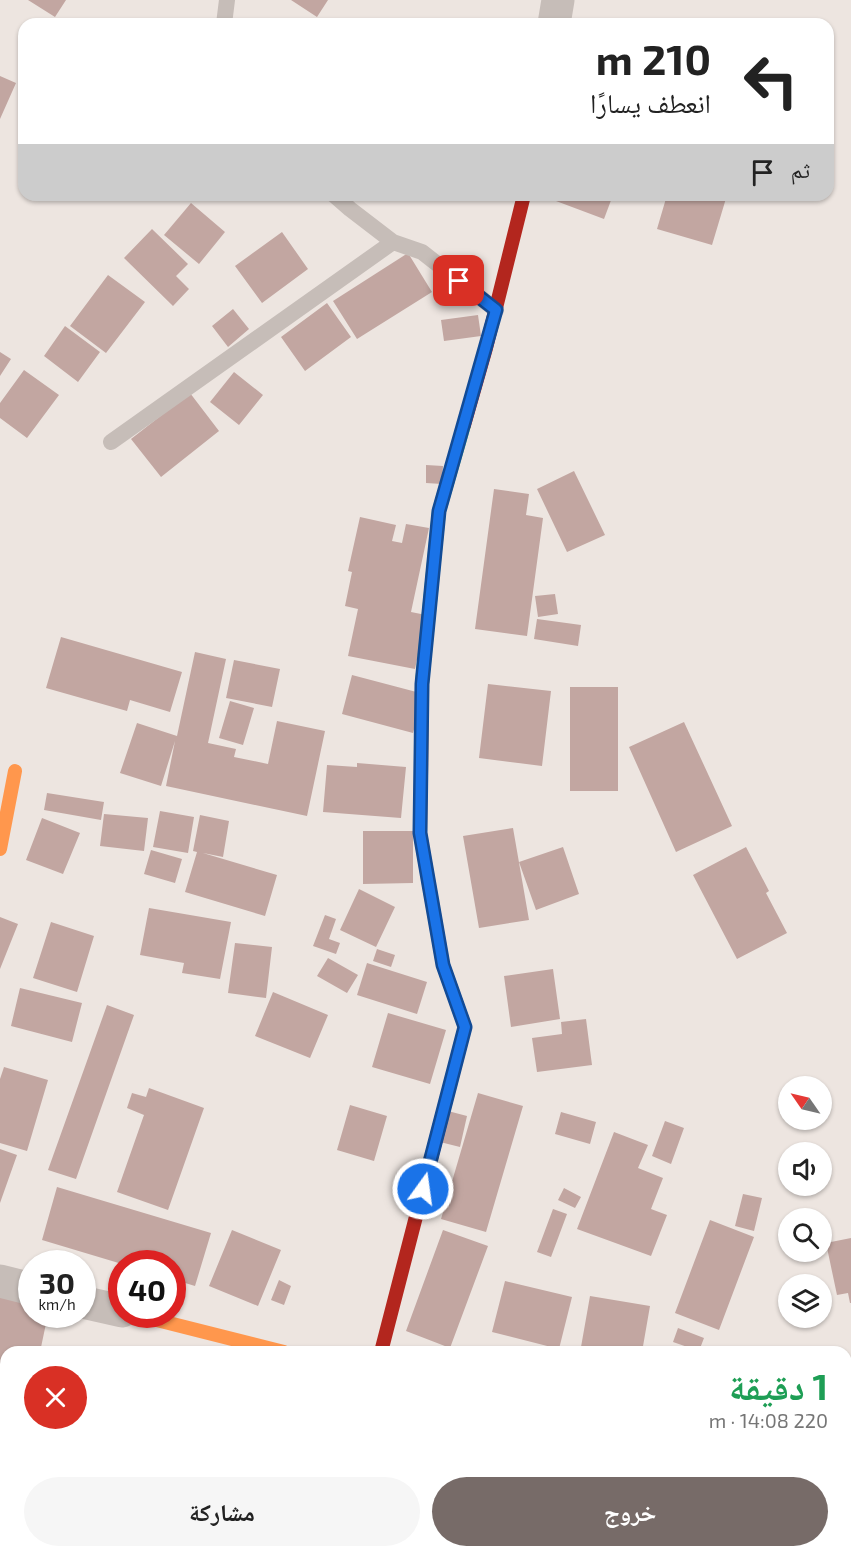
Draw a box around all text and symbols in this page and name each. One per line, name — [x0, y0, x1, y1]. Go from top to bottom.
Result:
text: 210 m — [596, 33, 711, 83]
icon: left — [732, 42, 810, 120]
text: انعطف يسارًا — [590, 86, 711, 118]
icon: arrive — [746, 156, 779, 189]
text: ثم — [791, 156, 810, 182]
pin — [433, 255, 484, 306]
icon: arrive — [442, 264, 475, 297]
north arrow — [778, 1076, 832, 1130]
map controls — [778, 1076, 832, 1328]
button: sound — [778, 1142, 832, 1196]
position arrow — [391, 1157, 455, 1221]
button: search — [778, 1208, 832, 1262]
speed limit sign: 40 — [108, 1250, 186, 1328]
text: 30 — [39, 1264, 75, 1300]
button: layers — [778, 1274, 832, 1328]
text: km/h — [38, 1295, 76, 1313]
text: 1 دقيقة — [729, 1364, 828, 1407]
button: close — [24, 1366, 87, 1429]
text: 220 m · 14:08 — [709, 1408, 828, 1432]
button: مشاركة — [24, 1477, 420, 1546]
button: خروج — [432, 1477, 828, 1546]

